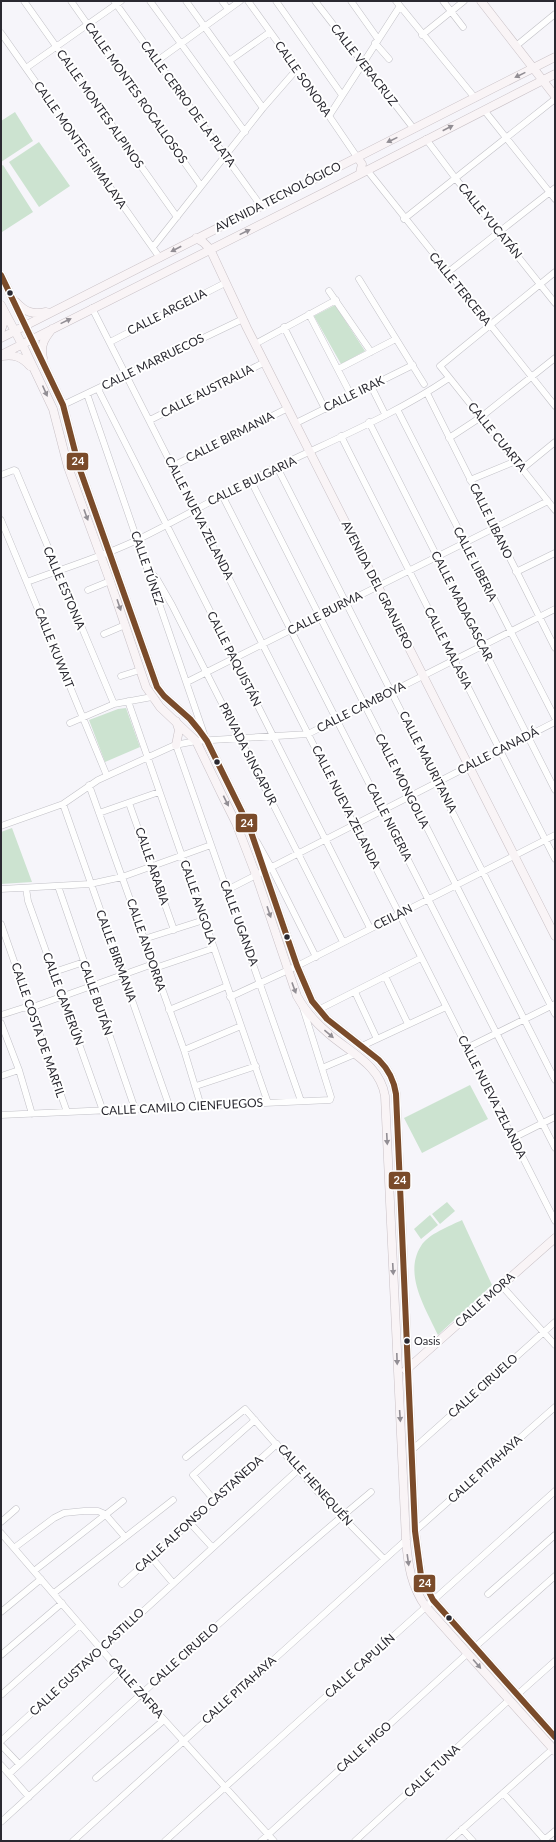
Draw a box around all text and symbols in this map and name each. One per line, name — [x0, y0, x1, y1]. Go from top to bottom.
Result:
street label: CALLE MONTES ROCALLOSOS — [82, 19, 191, 166]
street label: CALLE VERACRUZ — [328, 21, 401, 109]
street label: CALLE CERRO DE LA PLATA — [138, 38, 240, 170]
street label: CALLE SONORA — [272, 38, 336, 120]
street label: CALLE MONTES ALPINOS — [54, 46, 147, 171]
one-way arrow — [515, 72, 526, 78]
street label: CALLE MONTES HIMALAYA — [31, 78, 131, 212]
one-way arrow — [442, 125, 454, 131]
one-way arrow — [386, 137, 398, 143]
street label: AVENIDA TECNOLÓGICO — [212, 158, 344, 235]
street label: CALLE YUCATÁN — [455, 180, 526, 262]
one-way arrow — [239, 229, 251, 235]
one-way arrow — [170, 246, 182, 252]
street label: CALLE TERCERA — [426, 249, 495, 329]
street label: CALLE ARGELIA — [125, 285, 210, 338]
unlabelled marker — [5, 288, 15, 298]
one-way arrow — [60, 318, 72, 324]
street label: CALLE MARRUECOS — [99, 330, 207, 393]
street label: CALLE AUSTRALIA — [158, 360, 256, 420]
street label: CALLE IRAK — [321, 372, 387, 415]
one-way arrow — [43, 386, 49, 398]
street label: CALLE CUARTA — [465, 399, 530, 475]
street label: CALLE BIRMANIA — [183, 407, 277, 465]
line badge: 24 — [66, 452, 89, 471]
street label: CALLE BULGARIA — [205, 452, 299, 508]
text: 24 — [72, 454, 85, 467]
street label: CALLE NUEVA ZELANDA — [162, 454, 237, 583]
street label: CALLE LIBANO — [467, 480, 516, 562]
one-way arrow — [83, 509, 89, 521]
street label: AVENIDA DEL GRANJERO — [338, 518, 417, 652]
street label: CALLE LIBERIA — [450, 524, 501, 604]
street label: CALLE TÚNEZ — [128, 529, 167, 607]
street label: CALLE ESTONIA — [40, 544, 89, 632]
street label: CALLE MADAGASCAR — [428, 548, 497, 664]
street label: CALLE BURMA — [285, 587, 365, 638]
one-way arrow — [116, 600, 122, 612]
street label: CALLE MALASIA — [421, 604, 476, 692]
street label: CALLE KUWAIT — [31, 605, 77, 690]
street label: CALLE PAQUISTÁN — [204, 609, 265, 709]
street label: CALLE CAMBOYA — [314, 677, 408, 735]
street label: PRIVADA SINGAPUR — [216, 700, 281, 808]
street label: CALLE MAURITANIA — [396, 708, 461, 816]
street label: CALLE CANADÁ — [455, 723, 542, 777]
street label: CALLE MONGOLIA — [372, 731, 433, 831]
street label: CALLE NUEVA ZELANDA — [309, 743, 384, 872]
unlabelled marker — [212, 757, 222, 767]
street label: CALLE NIGERIA — [363, 780, 416, 864]
one-way arrow — [222, 796, 229, 807]
line badge: 24 — [235, 813, 258, 833]
text: 24 — [241, 816, 254, 829]
street label: CALLE ARABIA — [132, 825, 173, 907]
street label: CALLE ANGOLA — [177, 858, 220, 947]
street label: CALLE UGANDA — [217, 878, 262, 969]
street label: CALLE ANDORRA — [124, 896, 170, 994]
street label: CEILAN — [371, 900, 415, 933]
one-way arrow — [266, 906, 272, 918]
street label: CALLE BIRMANIA — [93, 908, 140, 1005]
unlabelled marker — [282, 932, 292, 942]
street label: CALLE CAMERÚN — [40, 950, 87, 1048]
street label: CALLE BUTÁN — [77, 958, 116, 1037]
street label: CALLE COSTA DE MARFIL — [8, 960, 69, 1099]
one-way arrow — [292, 983, 298, 995]
one-way arrow — [324, 1029, 334, 1038]
street label: CALLE NUEVA ZELANDA — [455, 1033, 530, 1162]
street label: CALLE CAMILO CIENFUEGOS — [101, 1095, 263, 1118]
one-way arrow — [384, 1133, 391, 1145]
line badge: 24 — [388, 1171, 411, 1190]
text: 24 — [394, 1173, 407, 1186]
one-way arrow — [390, 1263, 396, 1276]
street label: CALLE MORA — [452, 1268, 518, 1330]
place label: Oasis — [414, 1334, 441, 1347]
marker: Oasis — [402, 1336, 412, 1346]
street label: CALLE CIRUELO — [445, 1350, 521, 1421]
one-way arrow — [393, 1353, 400, 1365]
one-way arrow — [397, 1410, 403, 1423]
street label: CALLE PITAHAYA — [444, 1431, 525, 1506]
street label: CALLE HENEQUÉN — [275, 1441, 356, 1529]
street label: CALLE ALFONSO CASTAÑEDA — [132, 1452, 266, 1575]
one-way arrow — [405, 1554, 411, 1566]
line badge: 24 — [413, 1574, 436, 1593]
text: 24 — [419, 1576, 432, 1589]
street label: CALLE GUSTAVO CASTILLO — [26, 1604, 147, 1719]
unlabelled marker — [444, 1613, 454, 1623]
street label: CALLE CIRUELO — [146, 1619, 222, 1690]
street label: CALLE CAPULÍN — [321, 1630, 398, 1701]
street label: CALLE PITAHAYA — [198, 1652, 279, 1727]
street label: CALLE ZAFRA — [105, 1654, 168, 1722]
one-way arrow — [473, 1659, 482, 1669]
street label: CALLE HIGO — [333, 1718, 395, 1775]
street label: CALLE TUNA — [400, 1740, 463, 1800]

